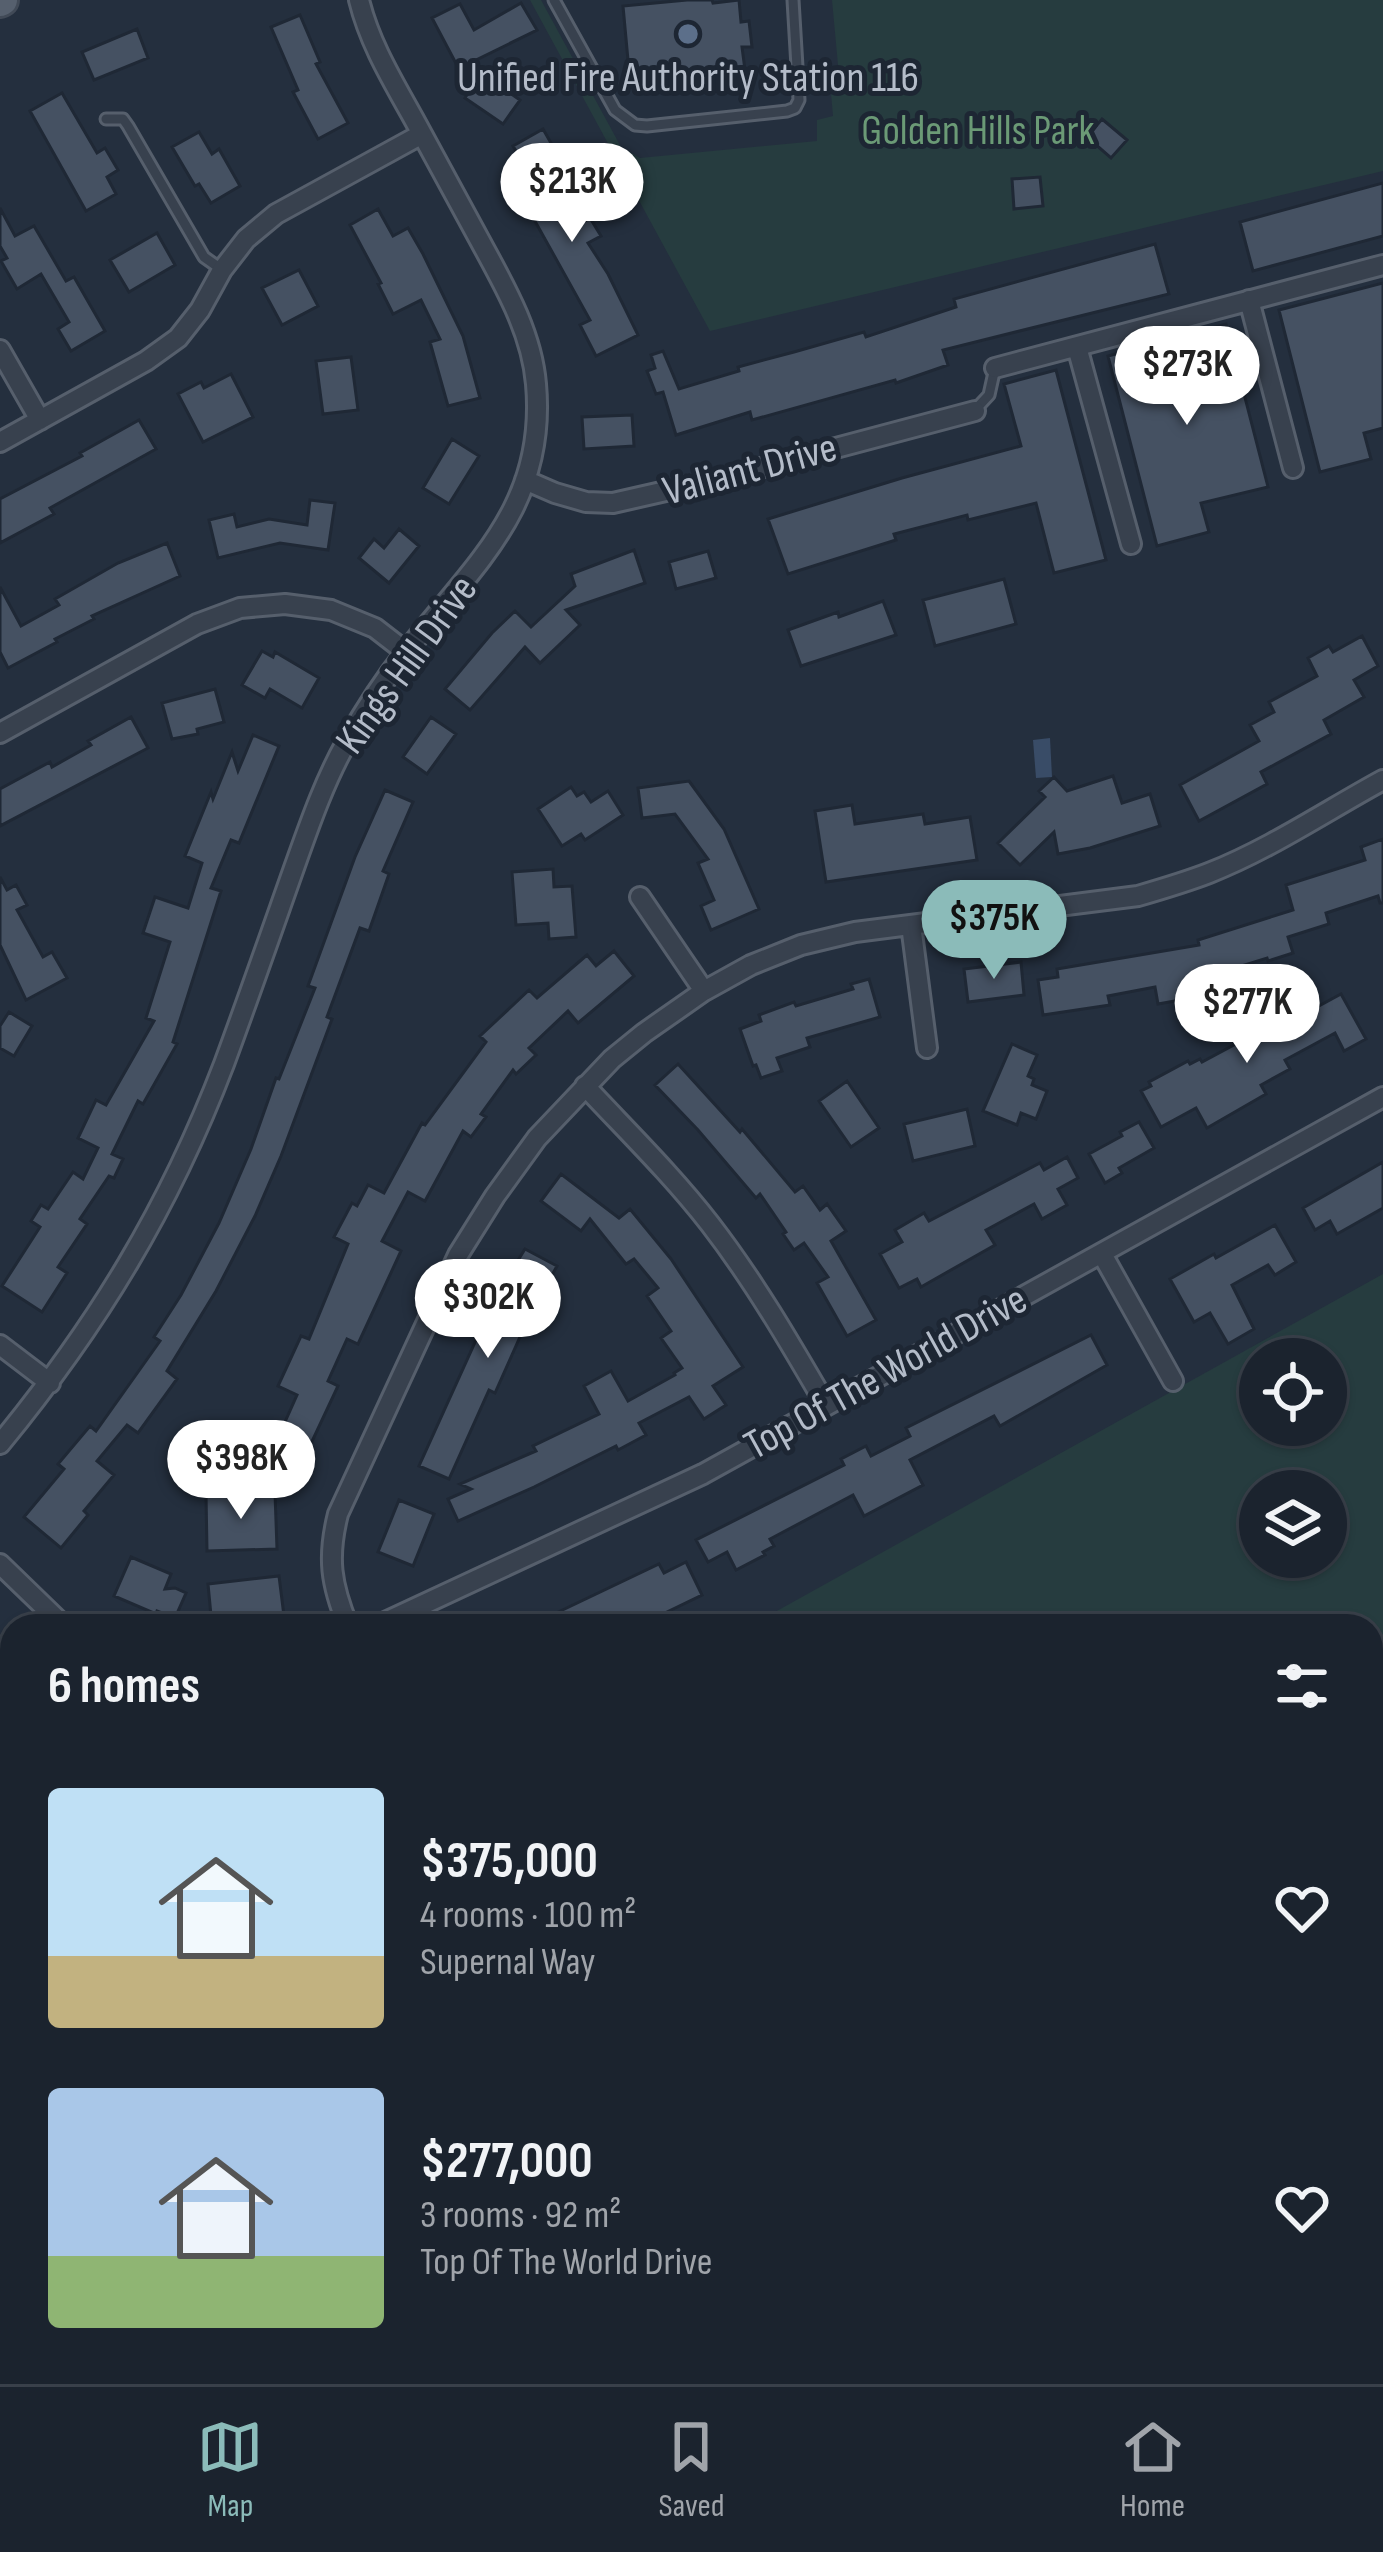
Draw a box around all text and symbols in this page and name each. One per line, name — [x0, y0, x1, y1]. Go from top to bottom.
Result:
marker: Unified Fire Authority Station 116 — [675, 21, 701, 47]
place label: Unified Fire Authority Station 116 — [457, 53, 919, 104]
park label: Golden Hills Park — [861, 106, 1095, 157]
pin: $213K — [488, 143, 656, 245]
text: $213K — [527, 158, 617, 205]
pin: $273K — [1103, 326, 1271, 428]
text: $273K — [1142, 341, 1232, 388]
street label: Valiant Drive — [658, 422, 842, 518]
street label: Kings Hill Drive — [325, 566, 489, 764]
pin: $375K — [910, 880, 1078, 982]
text: $375K — [949, 895, 1039, 942]
pin: $277K — [1163, 964, 1331, 1066]
text: $277K — [1202, 979, 1292, 1026]
pin: $302K — [404, 1259, 572, 1361]
text: $302K — [442, 1274, 534, 1321]
street label: Top Of The World Drive — [736, 1274, 1036, 1472]
map controls — [1239, 1338, 1347, 1578]
button: locate — [1239, 1338, 1347, 1446]
pin: $398K — [157, 1420, 325, 1522]
text: $398K — [194, 1435, 288, 1482]
button: layers — [1239, 1470, 1347, 1578]
icon: filters — [1269, 1653, 1335, 1719]
text: 6 homes — [48, 1656, 200, 1717]
text: $375,000 — [420, 1831, 598, 1892]
icon: home — [144, 1836, 288, 1980]
icon: heart — [1269, 1875, 1335, 1941]
text: 4 rooms · 100 m² — [420, 1892, 636, 1939]
text: Supernal Way — [420, 1939, 595, 1986]
text: $277,000 — [420, 2131, 593, 2192]
icon: home — [144, 2136, 288, 2280]
icon: heart — [1269, 2175, 1335, 2241]
text: 3 rooms · 92 m² — [420, 2192, 621, 2239]
text: Top Of The World Drive — [420, 2239, 712, 2286]
tab: Map — [197, 2414, 263, 2526]
tab: Saved — [658, 2414, 725, 2526]
tab: Home — [1120, 2414, 1186, 2526]

